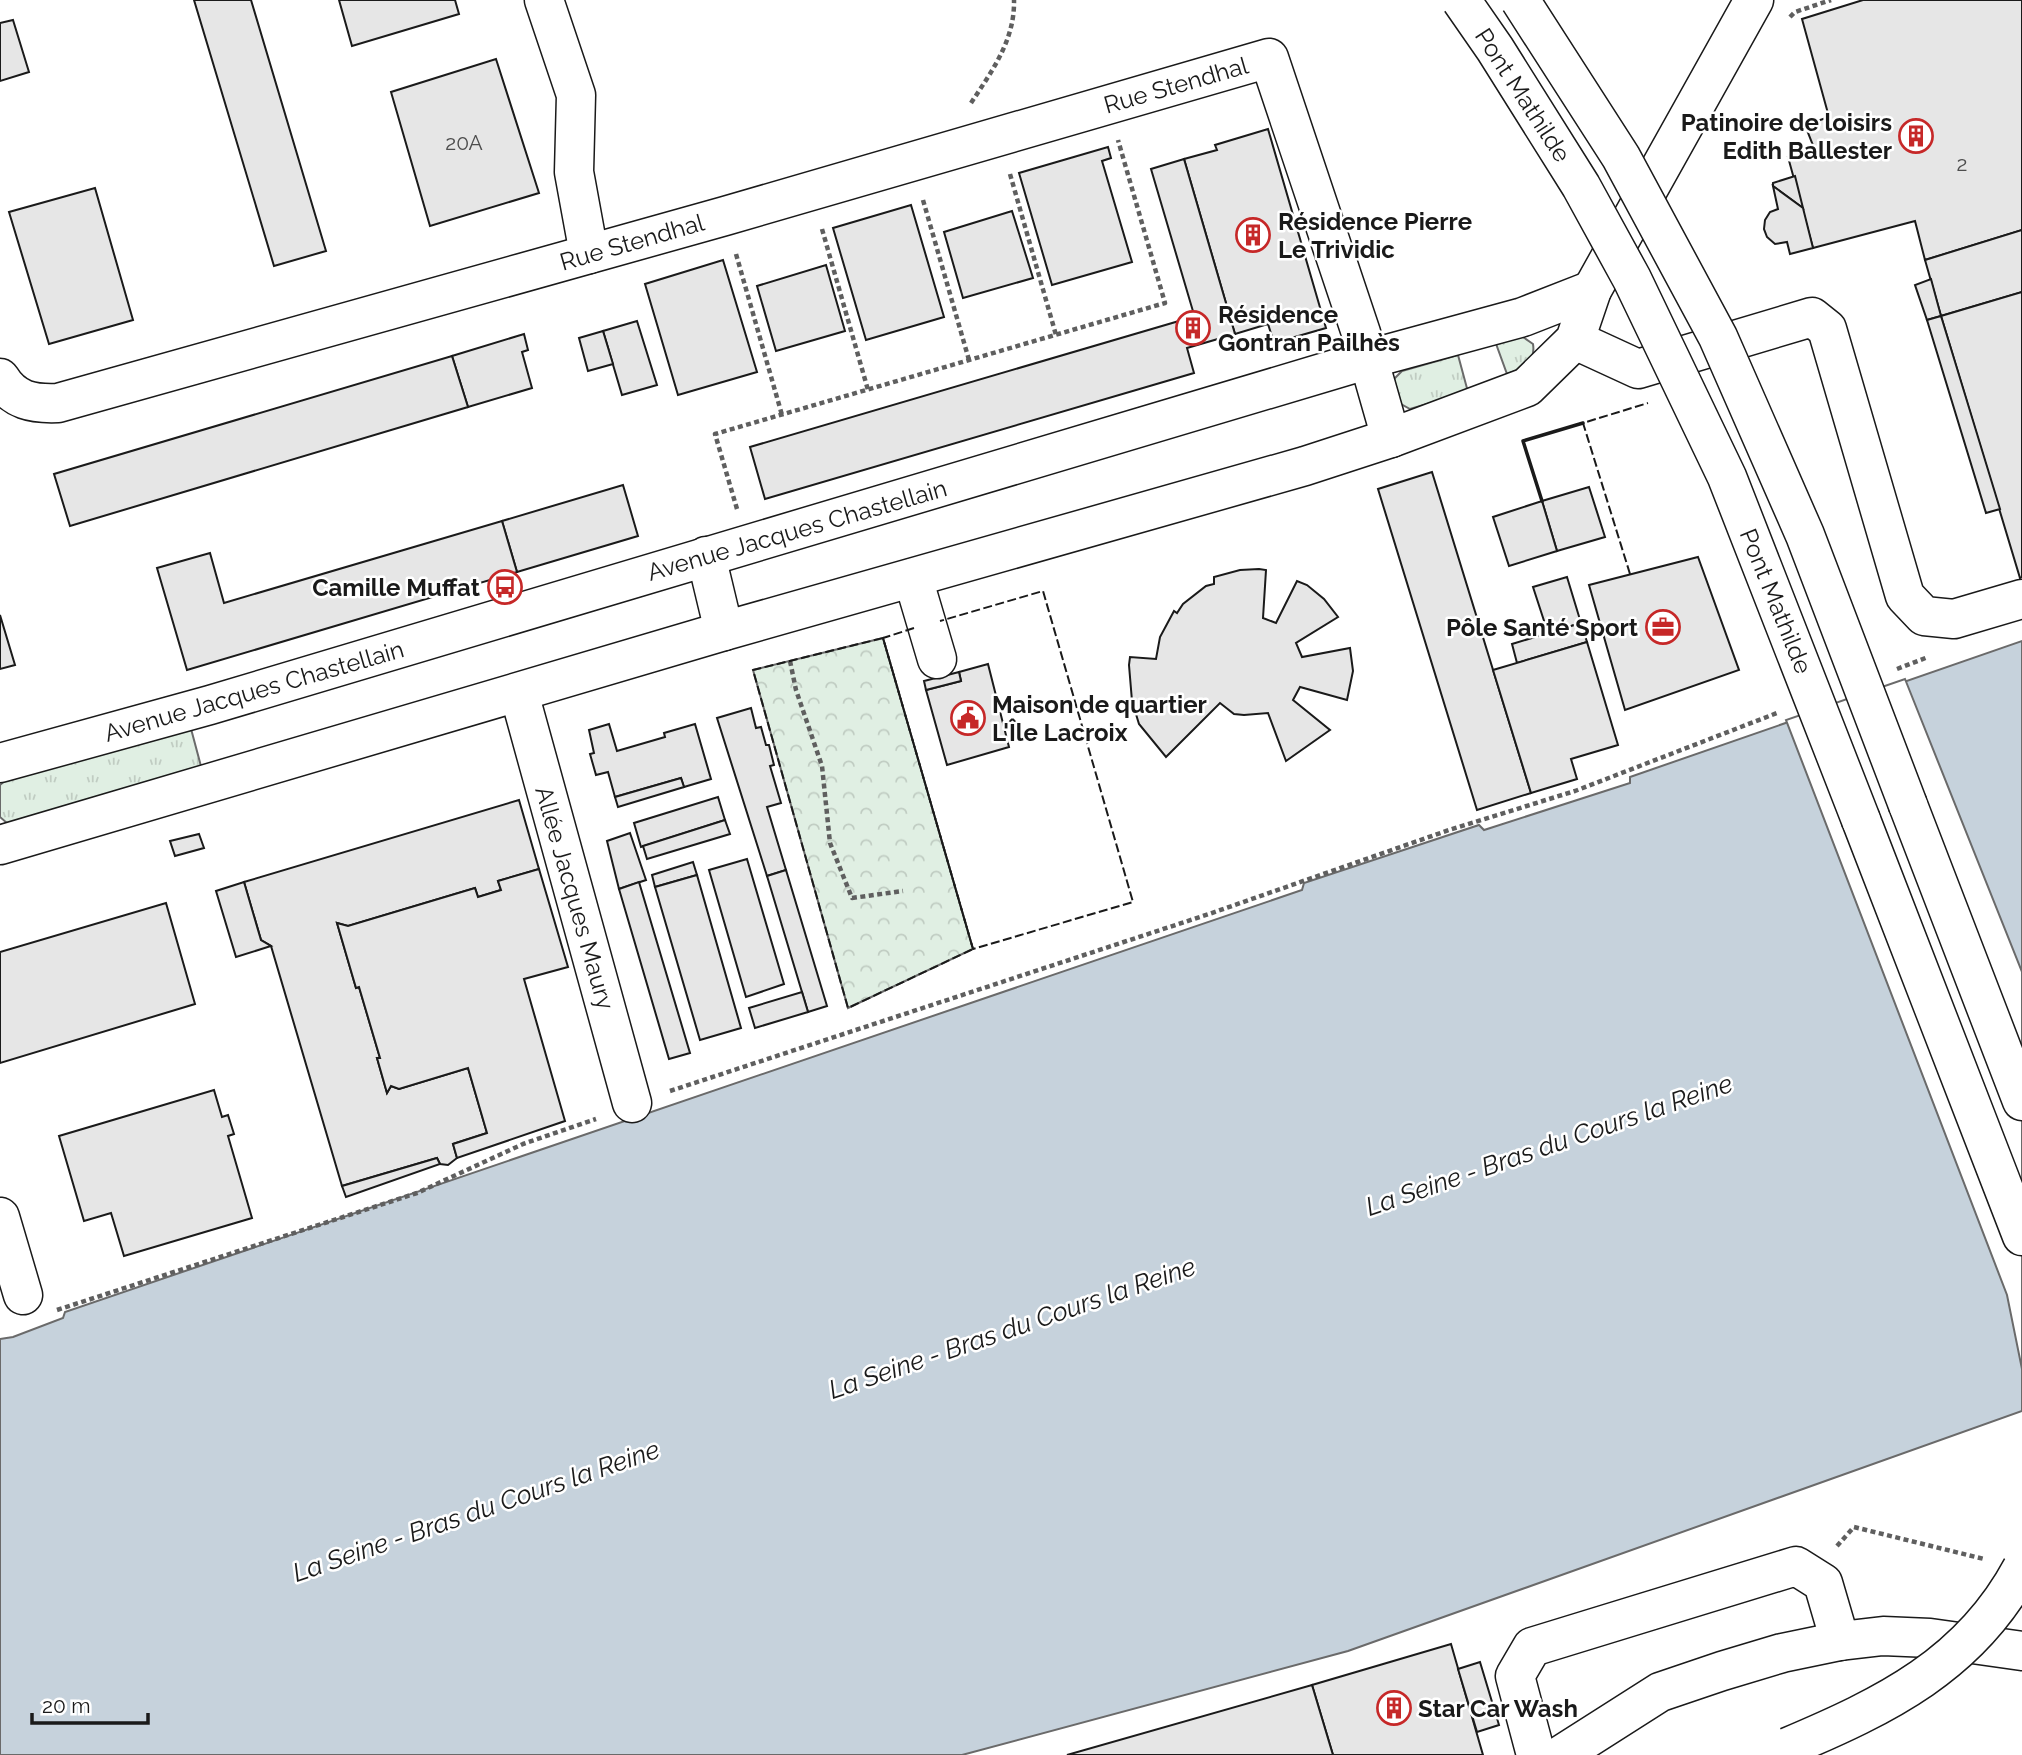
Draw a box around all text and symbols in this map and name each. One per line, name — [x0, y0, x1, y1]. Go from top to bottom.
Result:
street label: Pont Mathilde — [1469, 23, 1577, 167]
street label: Rue Stendhal — [1101, 50, 1252, 119]
place label: Patinoire de loisirs Edith Ballester — [1681, 108, 1892, 165]
building icon: Patinoire de loisirs Edith Ballester — [1897, 117, 1935, 155]
house number: 20A — [445, 130, 483, 155]
house number: 2 — [1957, 151, 1967, 176]
street label: Rue Stendhal — [557, 207, 708, 276]
place label: Résidence Pierre Le Trividic — [1278, 207, 1472, 264]
building icon: Résidence Pierre Le Trividic — [1234, 216, 1272, 254]
place label: Résidence Gontran Pailhès — [1218, 300, 1400, 357]
building icon: Résidence Gontran Pailhès — [1174, 309, 1212, 347]
street label: Avenue Jacques Chastellain — [644, 473, 950, 587]
street label: Pont Mathilde — [1734, 524, 1818, 678]
bus stop icon: Camille Muffat — [486, 568, 524, 606]
place label: Camille Muffat — [312, 573, 480, 602]
office icon: Pôle Santé Sport — [1644, 608, 1682, 646]
place label: Pôle Santé Sport — [1446, 613, 1638, 642]
street label: Avenue Jacques Chastellain — [101, 634, 407, 748]
place label: Maison de quartier L'Île Lacroix — [992, 690, 1207, 747]
public building icon: Maison de quartier L'Île Lacroix — [949, 699, 987, 737]
street label: Allée Jacques Maury — [529, 783, 621, 1013]
water label: La Seine - Bras du Cours la Reine — [1362, 1068, 1736, 1222]
water label: La Seine - Bras du Cours la Reine — [825, 1251, 1199, 1405]
water label: La Seine - Bras du Cours la Reine — [289, 1434, 663, 1588]
scale bar — [32, 1682, 147, 1726]
building icon: Star Car Wash — [1375, 1689, 1413, 1727]
text: 20 m — [42, 1693, 90, 1718]
place label: Star Car Wash — [1418, 1694, 1578, 1723]

